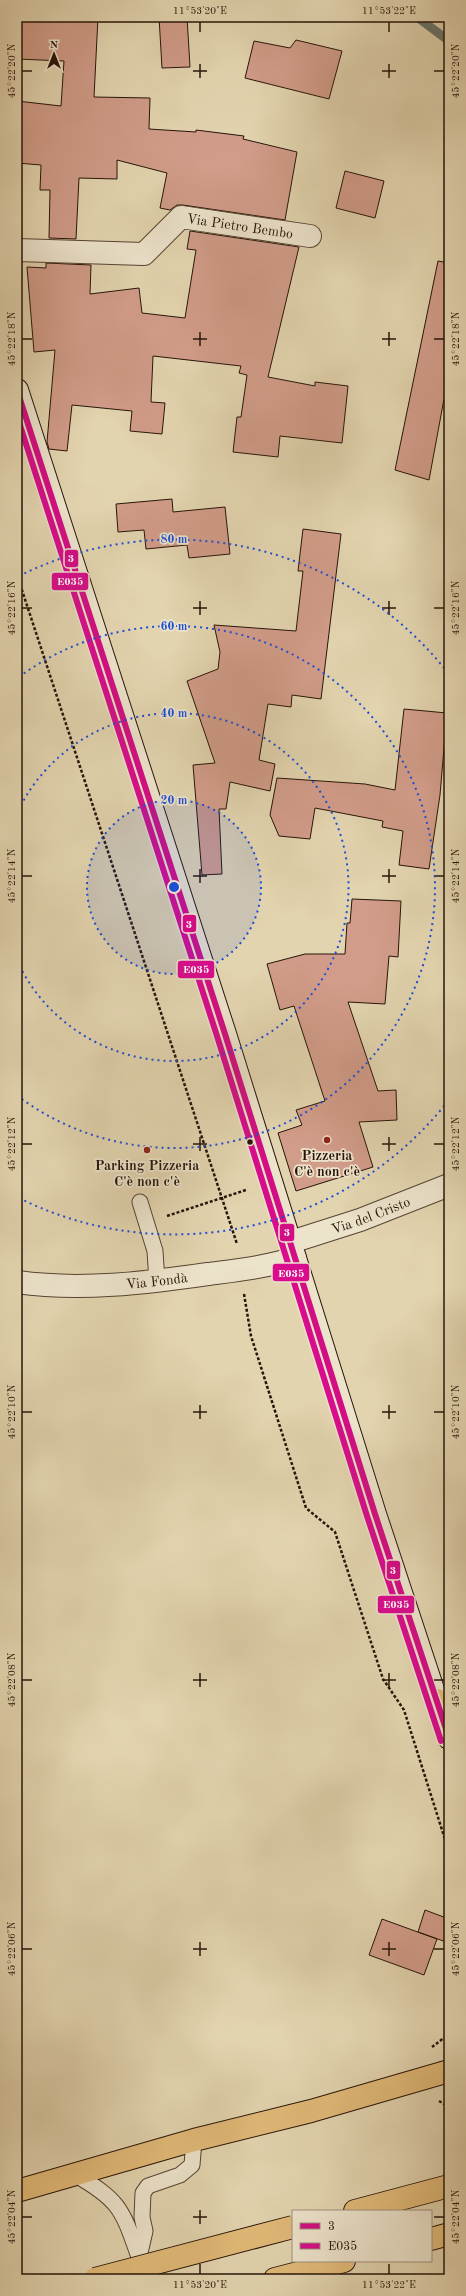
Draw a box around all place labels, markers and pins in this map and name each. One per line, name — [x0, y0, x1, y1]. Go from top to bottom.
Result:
centre of rings — [167, 880, 181, 894]
marker: Pizzeria C'è non c'è — [322, 1135, 332, 1145]
unlabelled marker — [245, 1137, 255, 1147]
marker: Parking Pizzeria C'è non c'è — [142, 1145, 152, 1155]
place label: Pizzeria C'è non c'è — [294, 1149, 360, 1179]
place label: Parking Pizzeria C'è non c'è — [95, 1159, 199, 1189]

